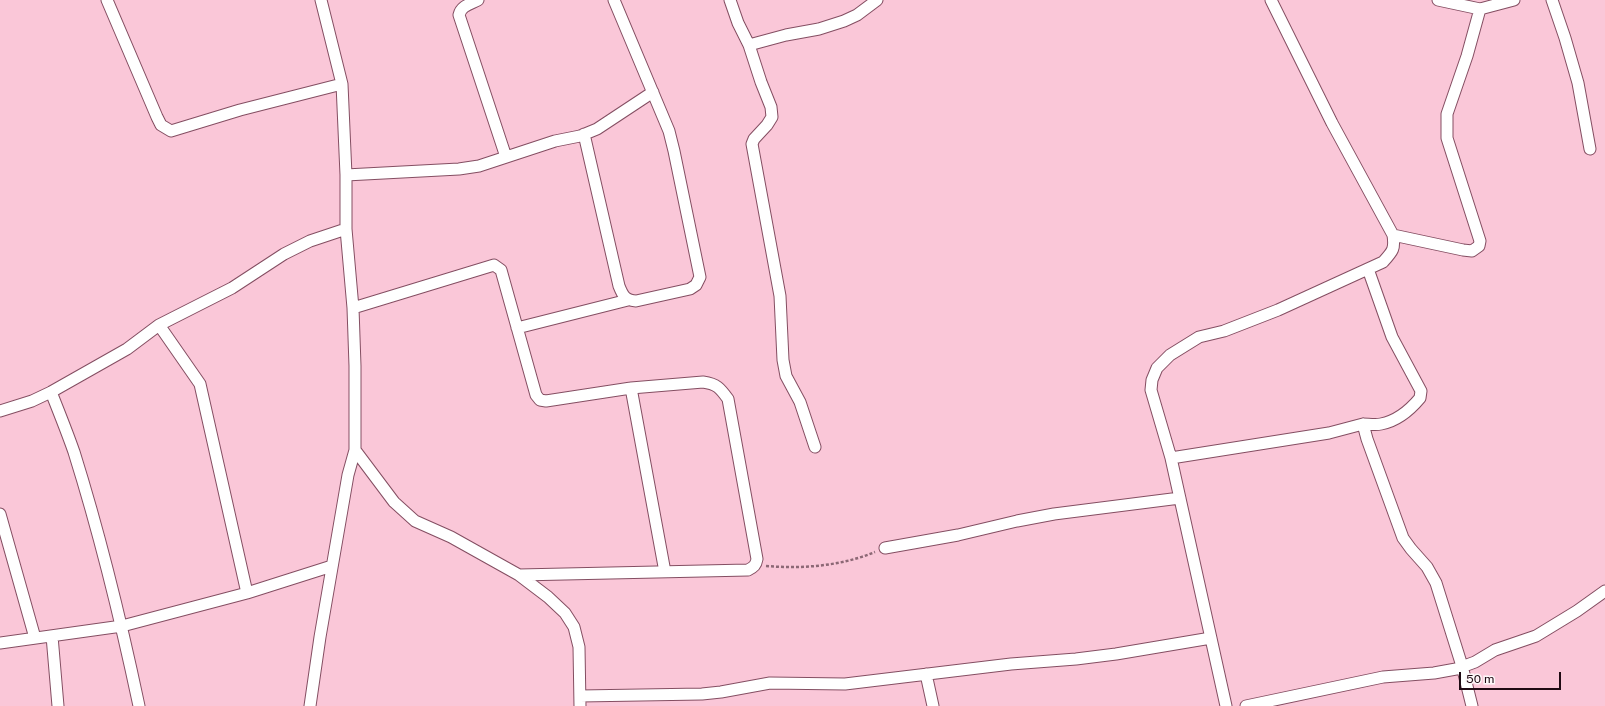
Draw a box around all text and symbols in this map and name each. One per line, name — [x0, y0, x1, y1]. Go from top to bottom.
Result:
scale bar — [1461, 664, 1563, 690]
text: 50 m — [1466, 672, 1494, 686]

